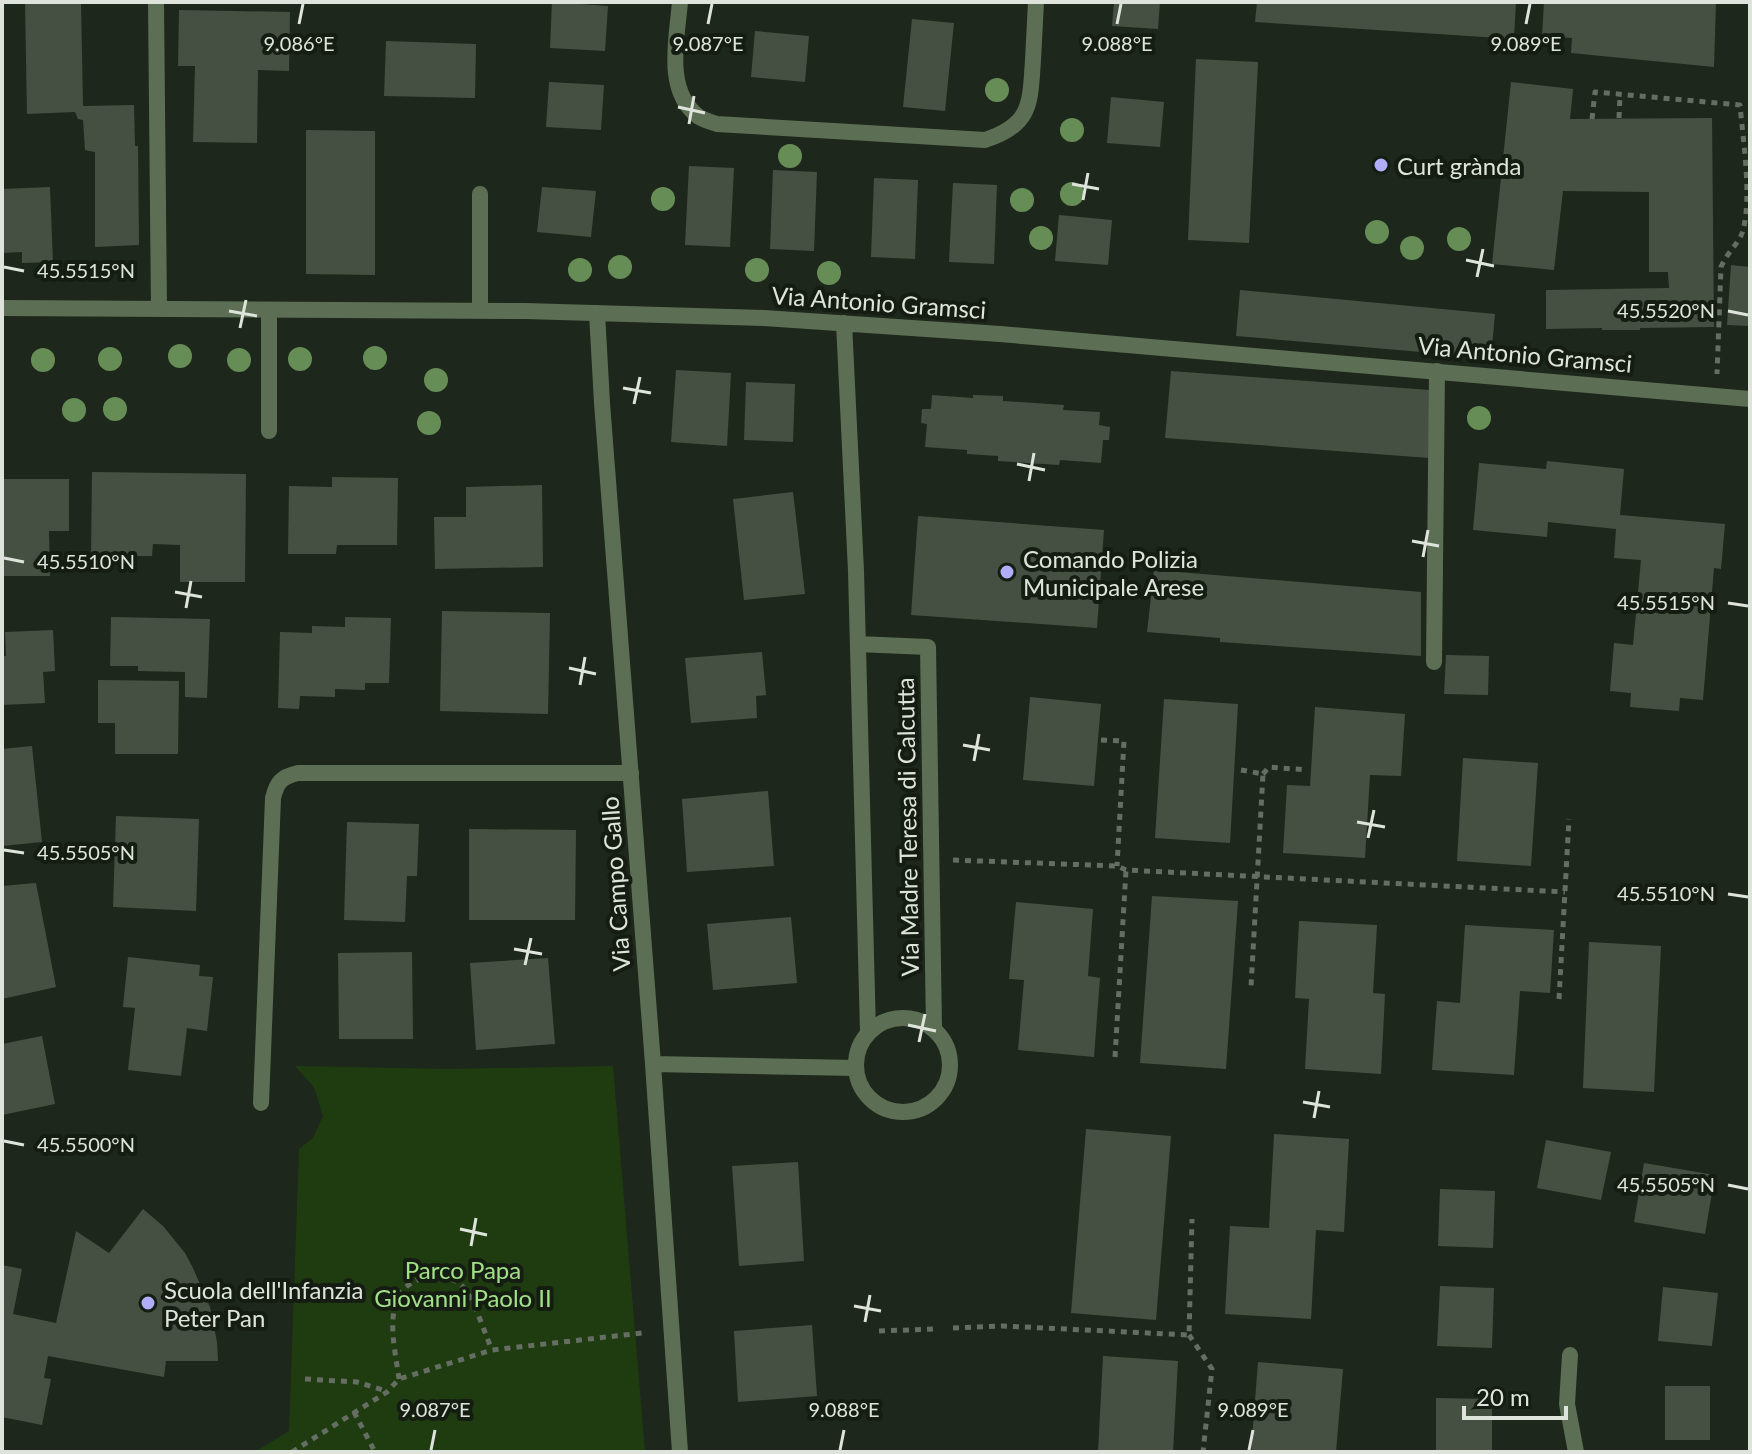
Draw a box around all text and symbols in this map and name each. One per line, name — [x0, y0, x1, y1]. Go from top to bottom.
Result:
text: 9.086°E — [264, 31, 334, 55]
text: 9.087°E — [673, 31, 743, 55]
text: 9.088°E — [1082, 31, 1152, 55]
text: 9.089°E — [1491, 31, 1561, 55]
place label: Curt grànda — [1397, 151, 1521, 180]
marker: Curt grànda — [1372, 156, 1390, 174]
text: 45.5515°N — [37, 258, 135, 282]
street label: Via Antonio Gramsci — [771, 280, 987, 324]
text: 45.5520°N — [1617, 298, 1715, 322]
street label: Via Antonio Gramsci — [1417, 330, 1633, 378]
place label: Comando Polizia Municipale Arese — [1023, 544, 1204, 601]
text: 45.5510°N — [37, 549, 135, 573]
marker: Comando Polizia Municipale Arese — [998, 563, 1016, 581]
text: 45.5515°N — [1617, 590, 1715, 614]
street label: Via Madre Teresa di Calcutta — [890, 677, 924, 977]
street label: Via Campo Gallo — [594, 796, 636, 972]
text: 45.5505°N — [37, 840, 135, 864]
text: 45.5510°N — [1617, 881, 1715, 905]
text: 45.5500°N — [37, 1132, 135, 1156]
text: 45.5505°N — [1617, 1172, 1715, 1196]
park label: Parco Papa Giovanni Paolo II — [374, 1255, 552, 1312]
place label: Scuola dell'Infanzia Peter Pan — [164, 1275, 363, 1332]
marker: Scuola dell'Infanzia Peter Pan — [139, 1294, 157, 1312]
scale bar — [1464, 1370, 1566, 1420]
text: 20 m — [1476, 1382, 1530, 1411]
text: 9.087°E — [400, 1397, 470, 1421]
text: 9.088°E — [809, 1397, 879, 1421]
text: 9.089°E — [1218, 1397, 1288, 1421]

